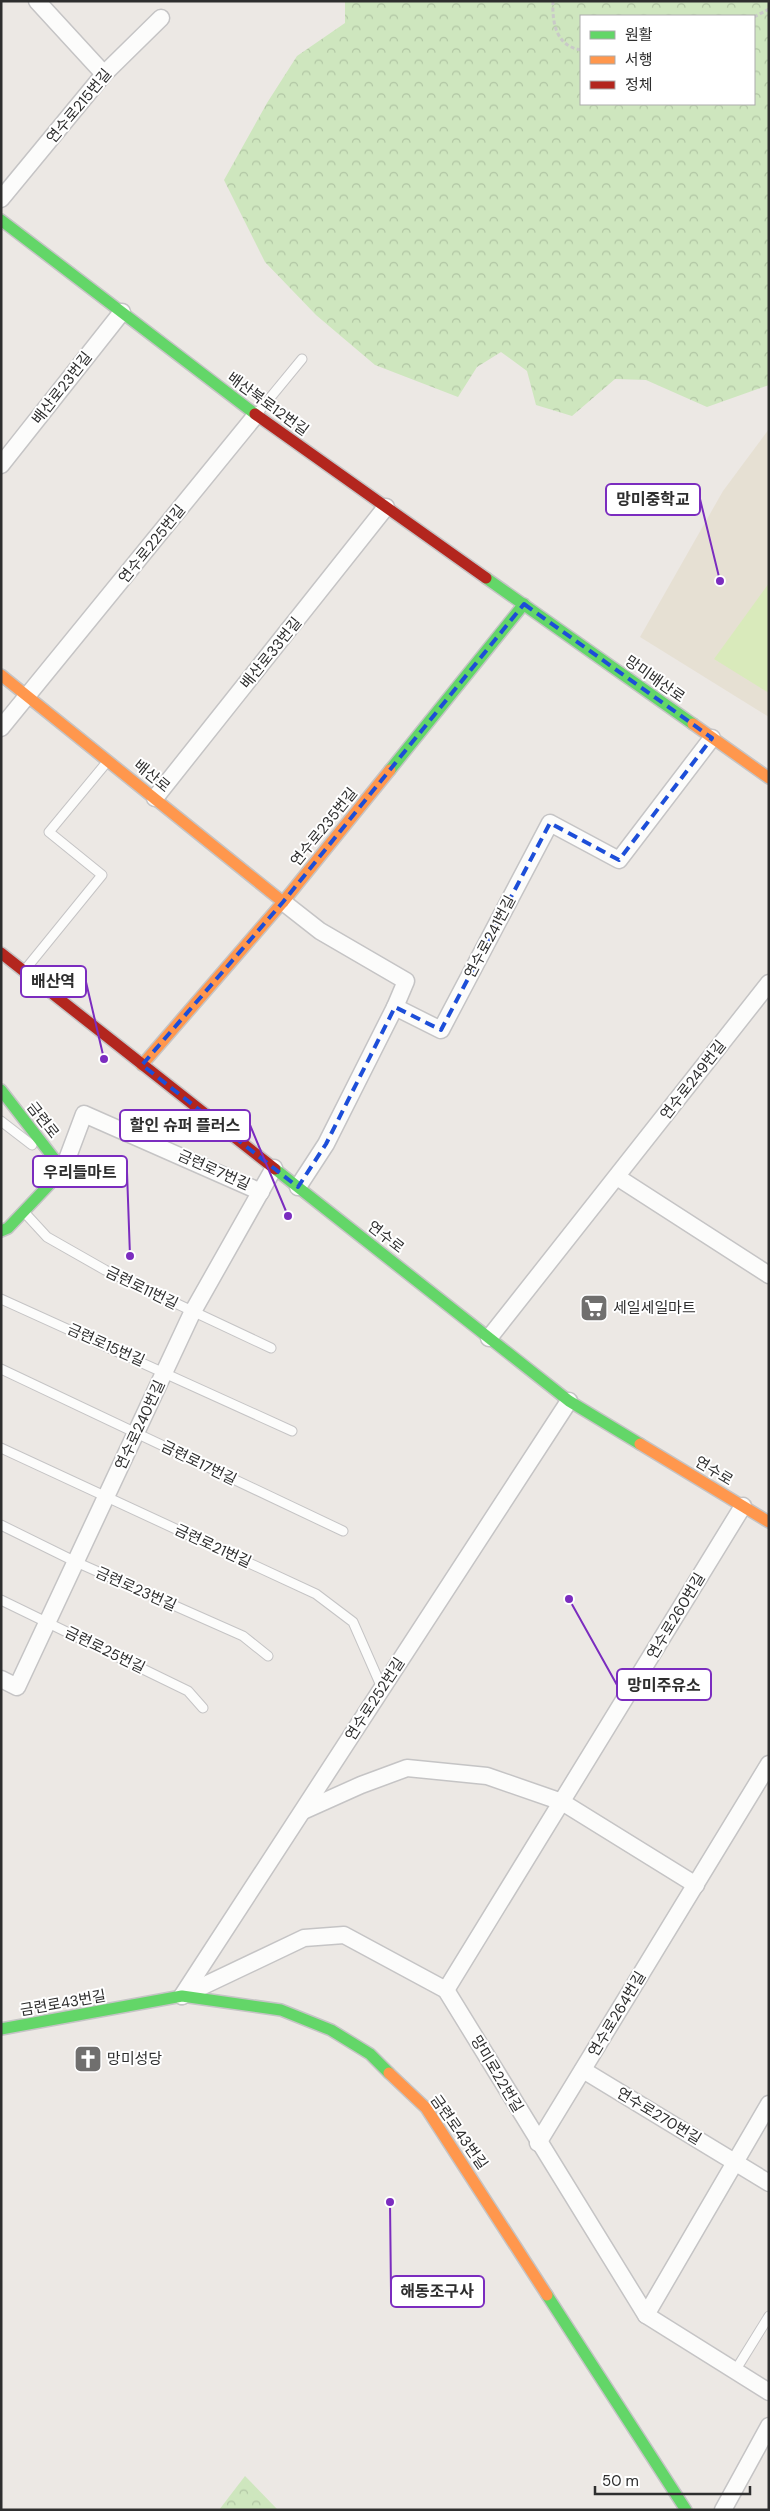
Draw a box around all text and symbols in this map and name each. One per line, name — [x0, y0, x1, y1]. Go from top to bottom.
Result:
legend — [580, 15, 755, 105]
text: 원활 — [625, 25, 653, 45]
text: 서행 — [625, 50, 653, 70]
street label: 연수로215번길 — [42, 65, 116, 147]
text: 정체 — [625, 75, 653, 95]
street label: 배산로23번길 — [27, 348, 97, 428]
street label: 배산북로12번길 — [223, 368, 313, 440]
callout: 망미중학교 — [606, 484, 700, 515]
text: 망미중학교 — [616, 489, 690, 510]
street label: 연수로225번길 — [114, 501, 190, 587]
street label: 배산로33번길 — [236, 613, 306, 693]
street label: 망미배산로 — [621, 651, 689, 707]
street label: 배산로 — [130, 755, 174, 797]
street label: 연수로235번길 — [286, 784, 362, 870]
street label: 연수로241번길 — [460, 892, 520, 982]
callout: 배산역 — [21, 966, 86, 997]
text: 배산역 — [31, 971, 75, 992]
street label: 연수로249번길 — [656, 1036, 730, 1124]
street label: 금련로 — [22, 1098, 64, 1142]
callout: 할인 슈퍼 플러스 — [120, 1110, 250, 1141]
text: 할인 슈퍼 플러스 — [130, 1115, 241, 1136]
street label: 금련로7번길 — [175, 1145, 253, 1195]
callout: 우리들마트 — [33, 1156, 127, 1187]
text: 우리들마트 — [43, 1162, 117, 1183]
street label: 연수로 — [364, 1216, 408, 1258]
street label: 금련로11번길 — [102, 1262, 182, 1314]
supermarket icon: 세일세일마트 — [579, 1293, 609, 1323]
place label: 세일세일마트 — [613, 1298, 696, 1318]
street label: 금련로15번길 — [64, 1319, 148, 1371]
street label: 연수로240번길 — [110, 1377, 170, 1473]
street label: 금련로17번길 — [158, 1436, 240, 1490]
street label: 연수로 — [691, 1452, 737, 1490]
street label: 금련로21번길 — [171, 1520, 255, 1572]
street label: 금련로23번길 — [92, 1562, 180, 1616]
street label: 연수로260번길 — [642, 1569, 710, 1663]
street label: 금련로25번길 — [62, 1622, 148, 1678]
street label: 연수로252번길 — [341, 1654, 409, 1744]
callout: 망미주유소 — [617, 1669, 711, 1700]
text: 망미주유소 — [627, 1675, 701, 1696]
street label: 연수로264번길 — [584, 1968, 650, 2060]
street label: 금련로43번길 — [18, 1986, 108, 2020]
street label: 망미로22번길 — [466, 2032, 528, 2116]
church icon: 망미성당 — [73, 2044, 103, 2074]
place label: 망미성당 — [107, 2049, 162, 2069]
street label: 연수로270번길 — [613, 2083, 705, 2149]
street label: 금련로43번길 — [426, 2091, 492, 2173]
callout: 해동조구사 — [391, 2276, 484, 2307]
text: 해동조구사 — [400, 2281, 474, 2302]
scale bar — [595, 2464, 750, 2496]
text: 50 m — [602, 2471, 639, 2491]

